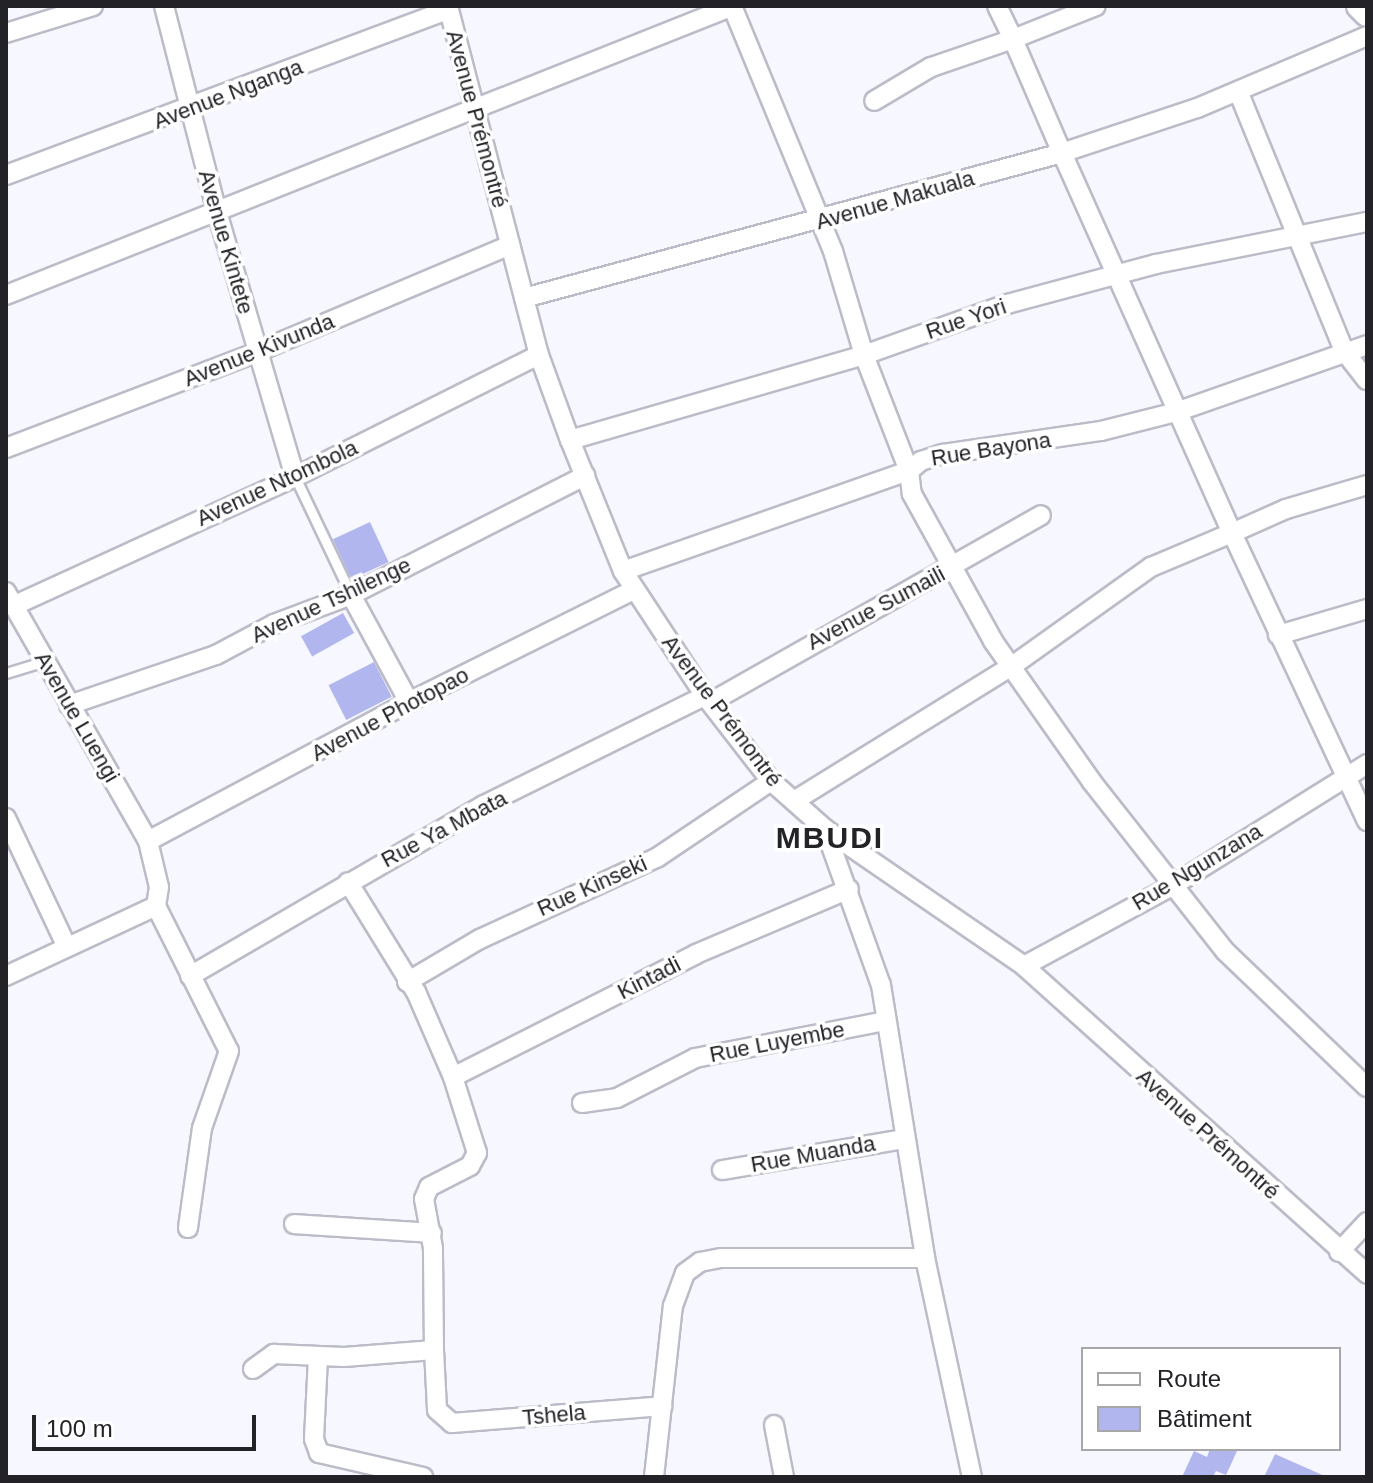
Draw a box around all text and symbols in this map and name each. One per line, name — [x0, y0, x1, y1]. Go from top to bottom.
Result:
street label: Avenue Prémontré — [441, 27, 513, 211]
street label: Avenue Nganga — [150, 53, 306, 135]
street label: Avenue Makuala — [813, 165, 977, 235]
street label: Avenue Kintete — [193, 167, 259, 317]
street label: Rue Yori — [922, 293, 1010, 345]
street label: Avenue Kivunda — [180, 308, 338, 392]
street label: Rue Bayona — [929, 426, 1053, 472]
street label: Avenue Ntombola — [192, 434, 362, 532]
street label: Avenue Tshilenge — [247, 551, 415, 649]
street label: Avenue Sumaili — [802, 561, 950, 655]
street label: Avenue Prémontré — [656, 630, 788, 792]
street label: Avenue Luengi — [29, 647, 125, 787]
street label: Avenue Photopao — [307, 661, 473, 767]
street label: Rue Ya Mbata — [376, 785, 512, 873]
street label: Rue Ngunzana — [1127, 818, 1267, 916]
district label: MBUDI — [776, 820, 884, 856]
street label: Rue Kinseki — [533, 850, 651, 922]
street label: Kintadi — [613, 951, 685, 1005]
street label: Rue Luyembe — [707, 1016, 847, 1068]
street label: Avenue Prémontré — [1131, 1063, 1285, 1205]
street label: Rue Muanda — [749, 1130, 877, 1178]
legend — [1081, 1347, 1341, 1451]
text: Route — [1157, 1365, 1221, 1392]
scale bar — [36, 1399, 260, 1449]
street label: Tshela — [521, 1399, 587, 1431]
text: Bâtiment — [1157, 1405, 1252, 1432]
text: 100 m — [46, 1415, 113, 1442]

